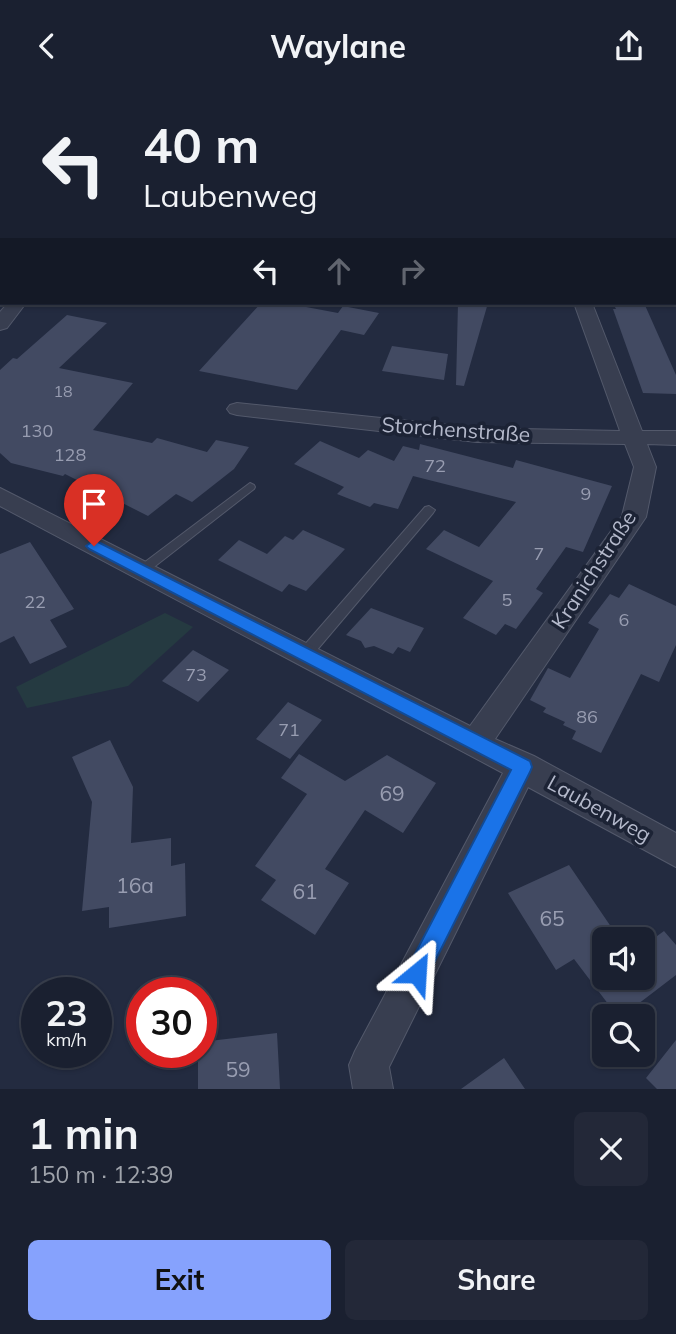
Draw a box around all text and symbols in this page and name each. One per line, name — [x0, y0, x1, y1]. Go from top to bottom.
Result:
text: Waylane — [270, 26, 406, 66]
icon: back — [28, 27, 66, 65]
icon: share — [610, 27, 648, 65]
text: 40 m — [143, 114, 259, 175]
icon: left — [28, 119, 119, 210]
text: Laubenweg — [143, 175, 318, 215]
icon: left — [247, 252, 285, 290]
icon: ahead — [320, 252, 358, 290]
icon: right — [393, 252, 431, 290]
house number: 18 — [53, 381, 73, 401]
street label: Storchenstraße — [381, 411, 531, 447]
house number: 130 — [21, 419, 53, 442]
house number: 128 — [54, 443, 86, 466]
house number: 72 — [424, 454, 446, 477]
pin — [64, 474, 124, 546]
house number: 9 — [581, 482, 591, 505]
icon: arrive — [75, 485, 113, 523]
street label: Kranichstraße — [545, 505, 641, 634]
house number: 7 — [534, 542, 544, 565]
house number: 5 — [502, 588, 513, 611]
house number: 22 — [24, 590, 46, 613]
house number: 6 — [619, 608, 629, 631]
house number: 73 — [185, 663, 207, 686]
house number: 86 — [576, 705, 598, 728]
house number: 71 — [278, 718, 300, 741]
street label: Laubenweg — [543, 769, 656, 847]
house number: 69 — [379, 780, 405, 806]
house number: 16a — [116, 872, 154, 898]
house number: 61 — [292, 878, 318, 904]
house number: 65 — [539, 905, 565, 931]
map controls — [592, 927, 655, 1067]
button: sound — [592, 927, 655, 990]
position arrow — [380, 936, 454, 1010]
speed limit sign: 30 — [126, 977, 217, 1068]
text: 23 — [45, 991, 88, 1035]
button: search — [592, 1004, 655, 1067]
text: km/h — [46, 1028, 87, 1051]
house number: 59 — [225, 1056, 251, 1082]
text: 1 min — [28, 1107, 139, 1160]
button: close — [574, 1112, 648, 1186]
text: 150 m · 12:39 — [28, 1160, 173, 1189]
button: Exit — [28, 1240, 331, 1320]
button: Share — [345, 1240, 648, 1320]

